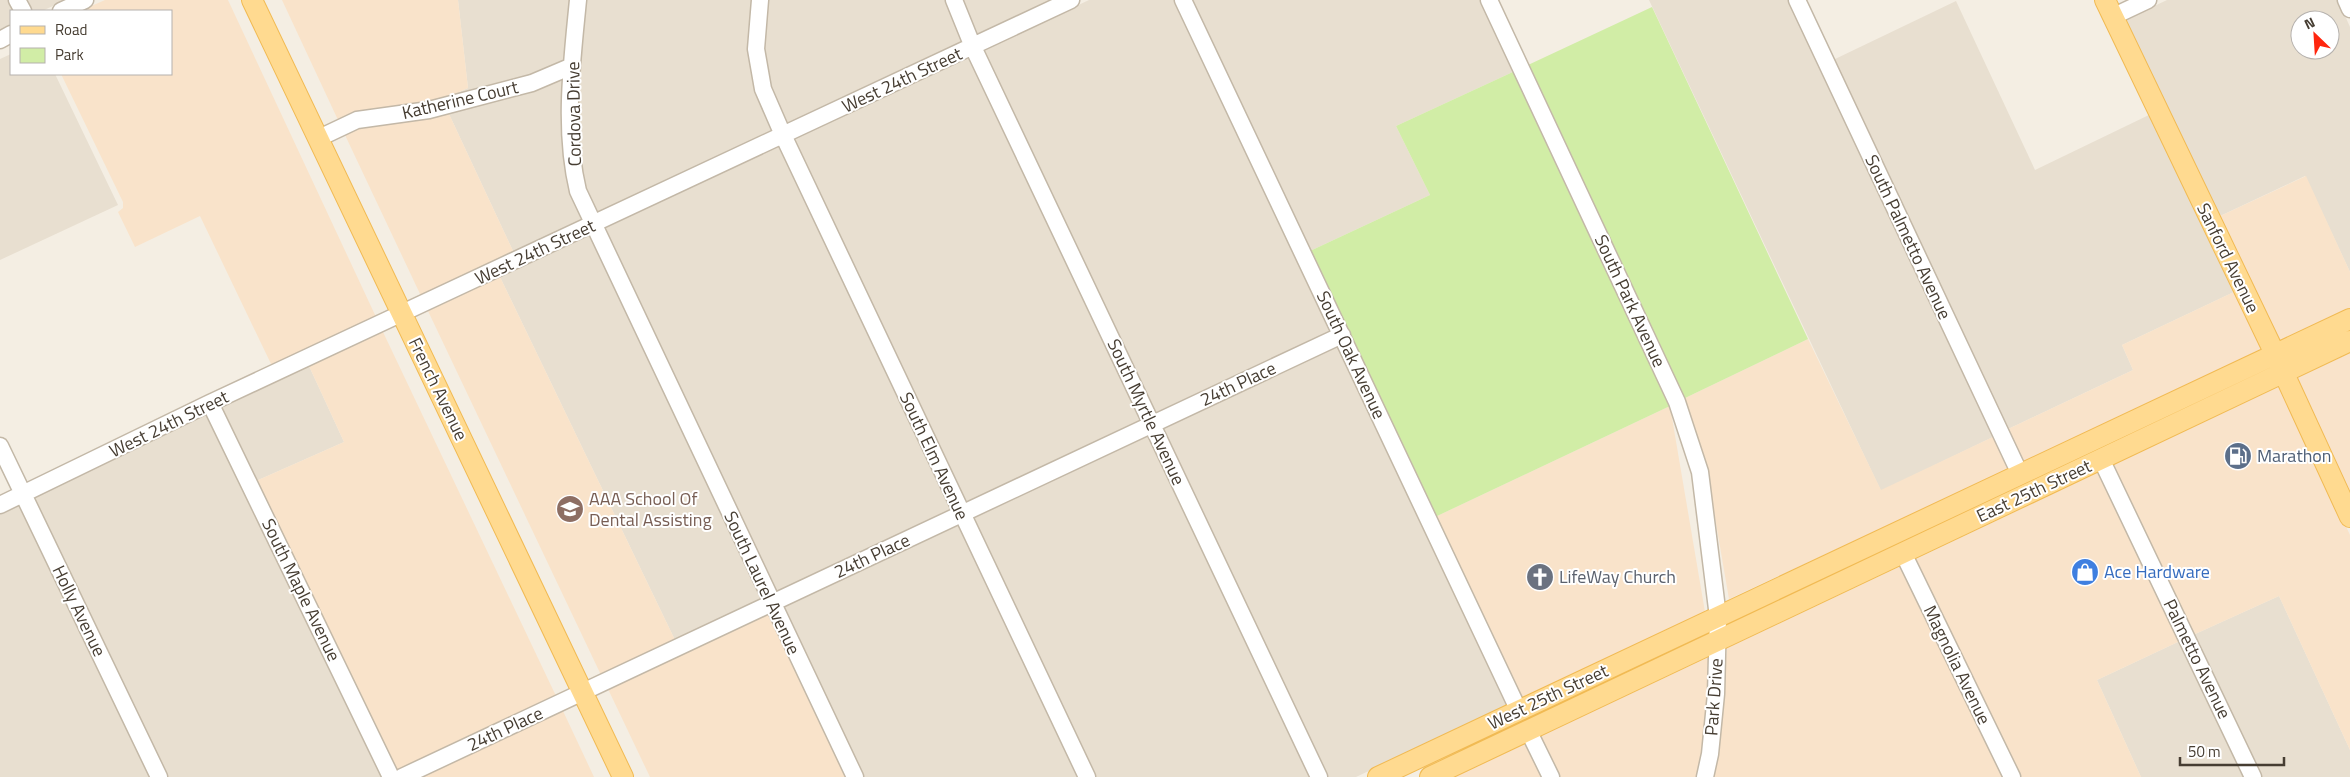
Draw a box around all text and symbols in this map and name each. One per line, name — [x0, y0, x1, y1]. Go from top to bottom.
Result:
legend — [10, 10, 172, 75]
north arrow — [2290, 10, 2340, 60]
text: N — [2300, 11, 2318, 34]
text: Road — [55, 18, 87, 41]
street label: West 24th Street — [837, 40, 967, 119]
text: Park — [55, 43, 84, 66]
street label: Cordova Drive — [559, 61, 588, 167]
street label: Katherine Court — [399, 73, 521, 126]
street label: South Palmetto Avenue — [1858, 150, 1959, 324]
street label: Sanford Avenue — [2190, 198, 2267, 317]
street label: West 24th Street — [470, 212, 600, 291]
street label: South Park Avenue — [1588, 230, 1673, 372]
street label: South Oak Avenue — [1310, 286, 1393, 423]
street label: French Avenue — [402, 333, 475, 445]
street label: South Myrtle Avenue — [1101, 334, 1192, 489]
street label: 24th Place — [1195, 354, 1280, 413]
street label: West 24th Street — [105, 383, 234, 464]
street label: South Elm Avenue — [893, 387, 976, 524]
fuel station icon: Marathon — [2223, 441, 2253, 471]
place label: Marathon — [2257, 442, 2332, 469]
street label: East 25th Street — [1972, 452, 2096, 529]
place label: AAA School Of Dental Assisting — [589, 485, 712, 533]
school or university icon: AAA School Of Dental Assisting — [555, 494, 585, 524]
street label: South Laurel Avenue — [717, 507, 808, 659]
street label: South Maple Avenue — [255, 514, 348, 666]
street label: 24th Place — [829, 526, 914, 585]
shop icon: Ace Hardware — [2070, 557, 2100, 587]
place label: Ace Hardware — [2104, 558, 2210, 585]
street label: Holly Avenue — [46, 560, 113, 661]
church icon: LifeWay Church — [1525, 562, 1555, 592]
place label: LifeWay Church — [1559, 563, 1676, 590]
street label: Palmetto Avenue — [2157, 594, 2238, 723]
street label: Magnolia Avenue — [1917, 600, 1998, 729]
street label: West 25th Street — [1483, 657, 1613, 736]
street label: Park Drive — [1697, 657, 1730, 737]
street label: 24th Place — [462, 699, 547, 758]
scale bar — [2180, 734, 2284, 766]
text: 50 m — [2188, 740, 2221, 763]

